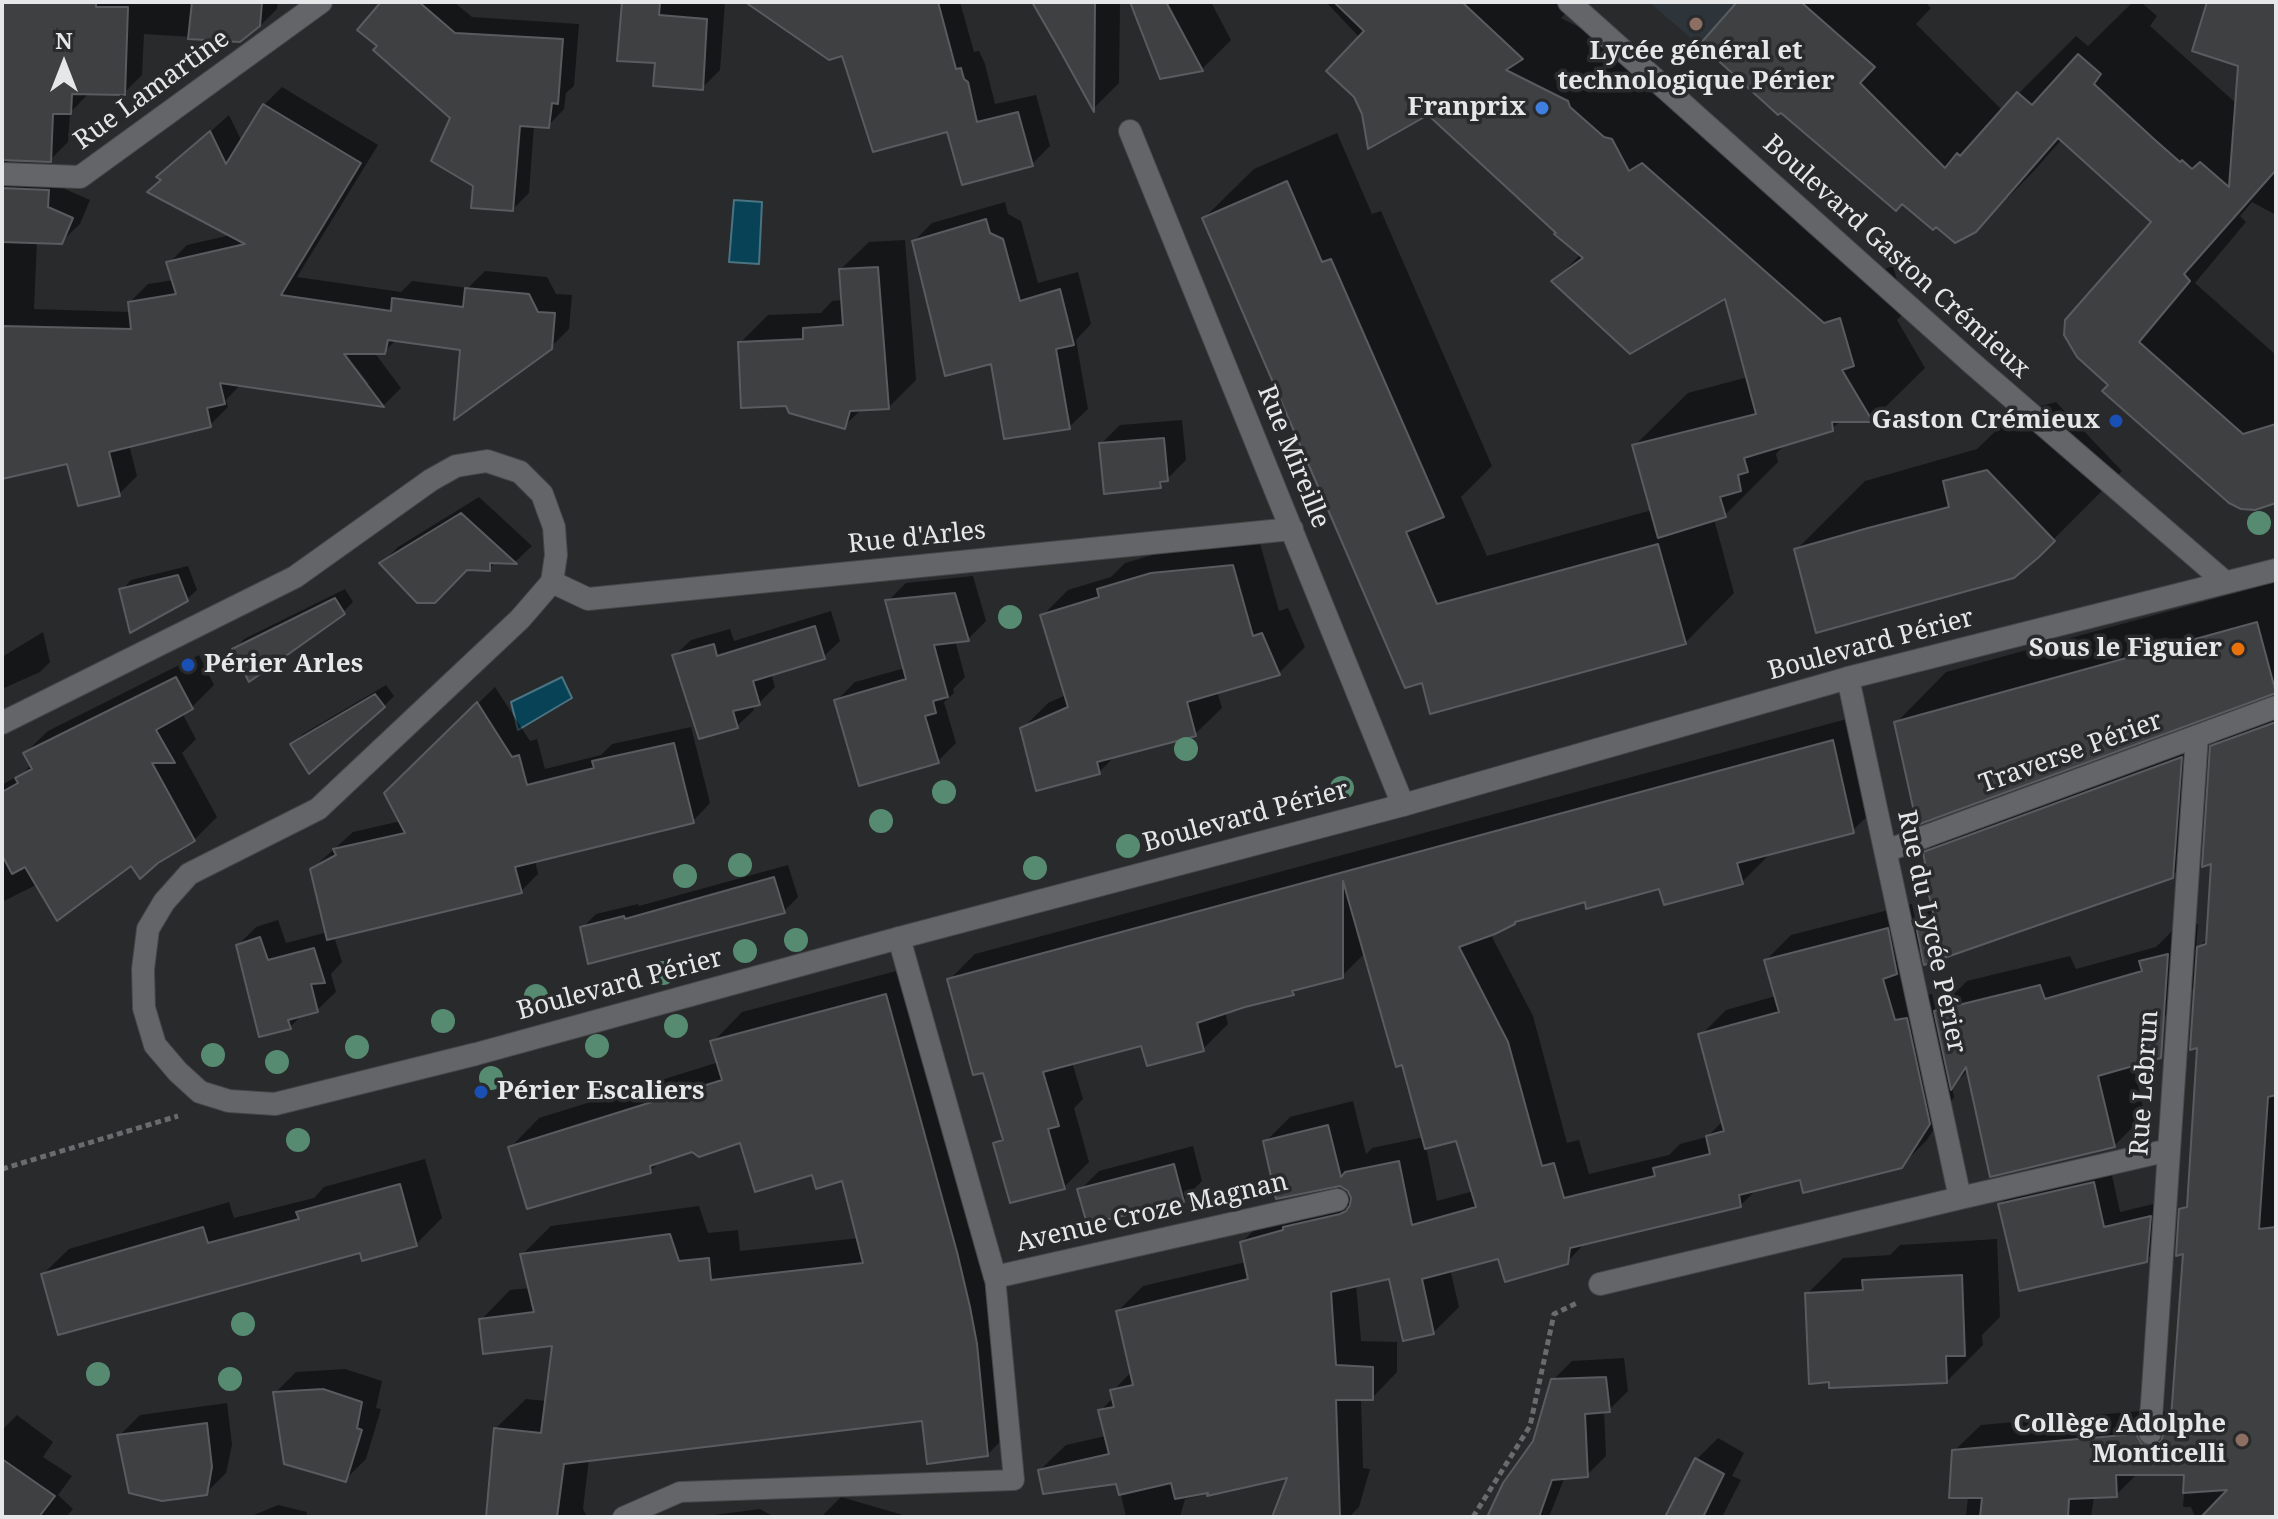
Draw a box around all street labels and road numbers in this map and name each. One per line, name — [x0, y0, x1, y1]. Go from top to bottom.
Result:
street label: Rue Lamartine — [68, 23, 236, 157]
street label: Boulevard Gaston Crémieux — [1756, 129, 2036, 385]
street label: Rue Mireille — [1250, 381, 1336, 533]
street label: Rue d'Arles — [847, 515, 987, 561]
street label: Boulevard Périer — [1765, 603, 1977, 687]
street label: Traverse Périer — [1975, 705, 2167, 801]
street label: Boulevard Périer — [1140, 775, 1352, 859]
street label: Rue du Lycée Périer — [1890, 808, 1972, 1056]
street label: Boulevard Périer — [514, 943, 726, 1027]
street label: Rue Lebrun — [2124, 1009, 2166, 1157]
street label: Avenue Croze Magnan — [1013, 1167, 1291, 1259]

